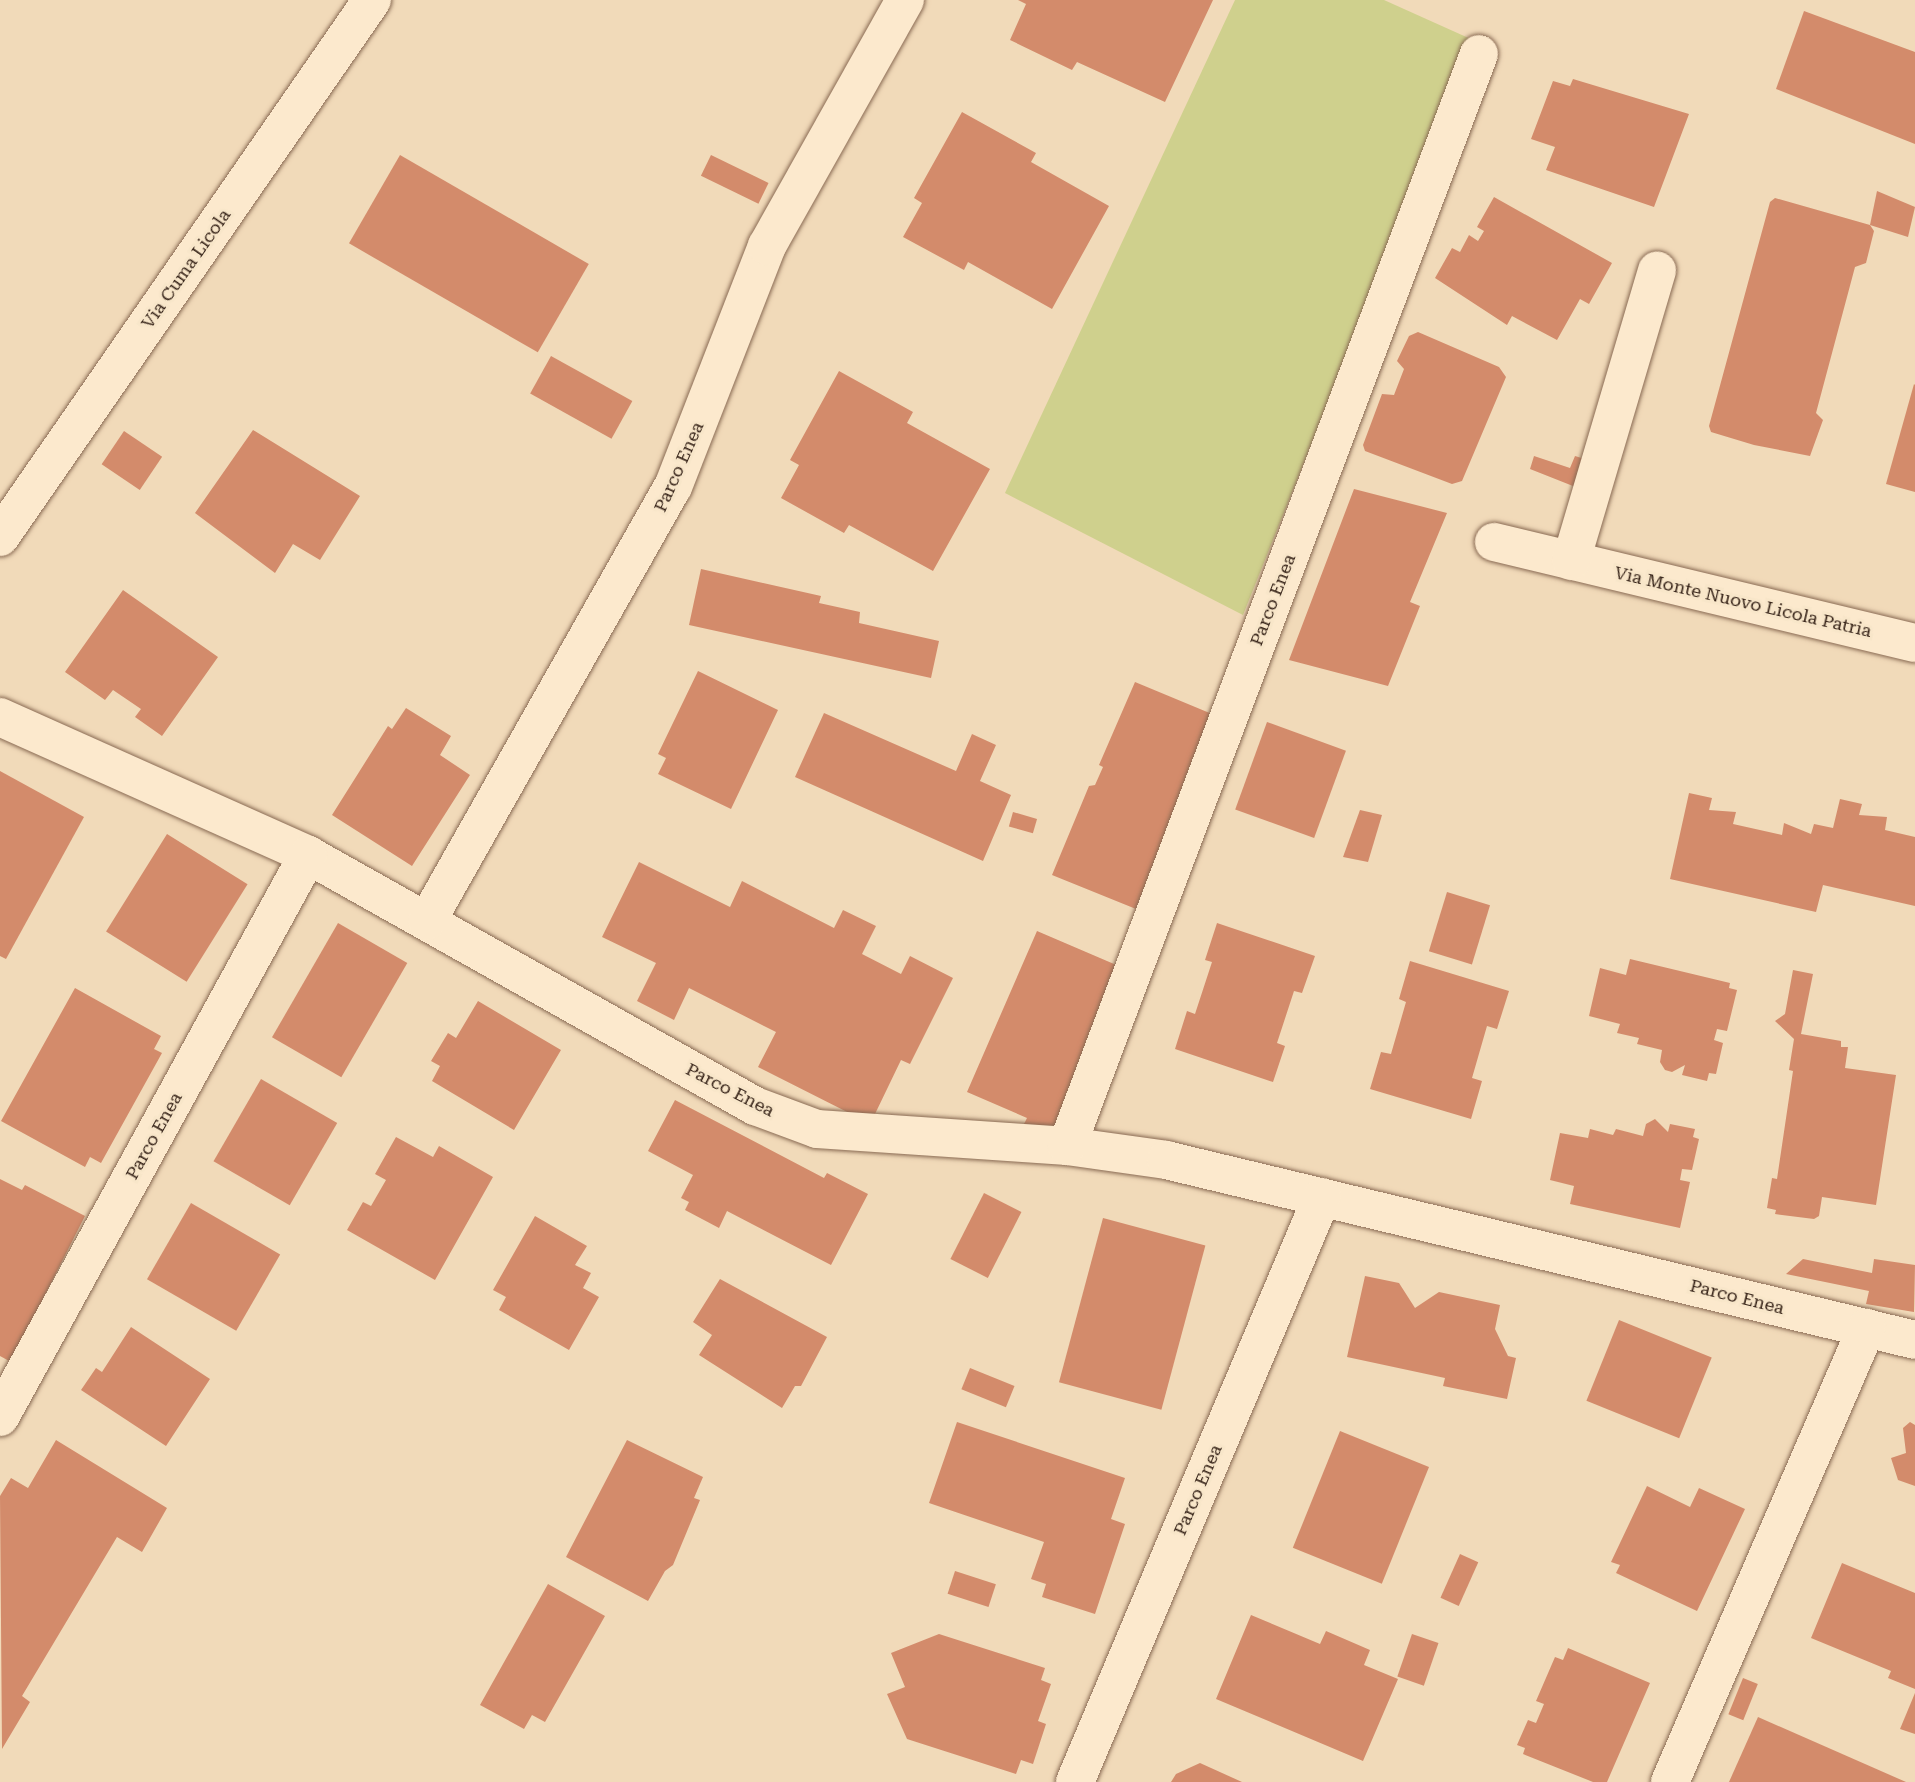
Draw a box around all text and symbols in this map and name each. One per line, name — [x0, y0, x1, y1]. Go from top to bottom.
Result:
street label: Via Cuma Licola — [137, 205, 235, 333]
street label: Parco Enea — [650, 419, 708, 515]
street label: Parco Enea — [1246, 551, 1300, 649]
street label: Via Monte Nuovo Licola Patria — [1612, 562, 1874, 642]
street label: Parco Enea — [682, 1058, 778, 1122]
street label: Parco Enea — [121, 1089, 187, 1183]
street label: Parco Enea — [1688, 1275, 1786, 1319]
street label: Parco Enea — [1169, 1441, 1227, 1539]

